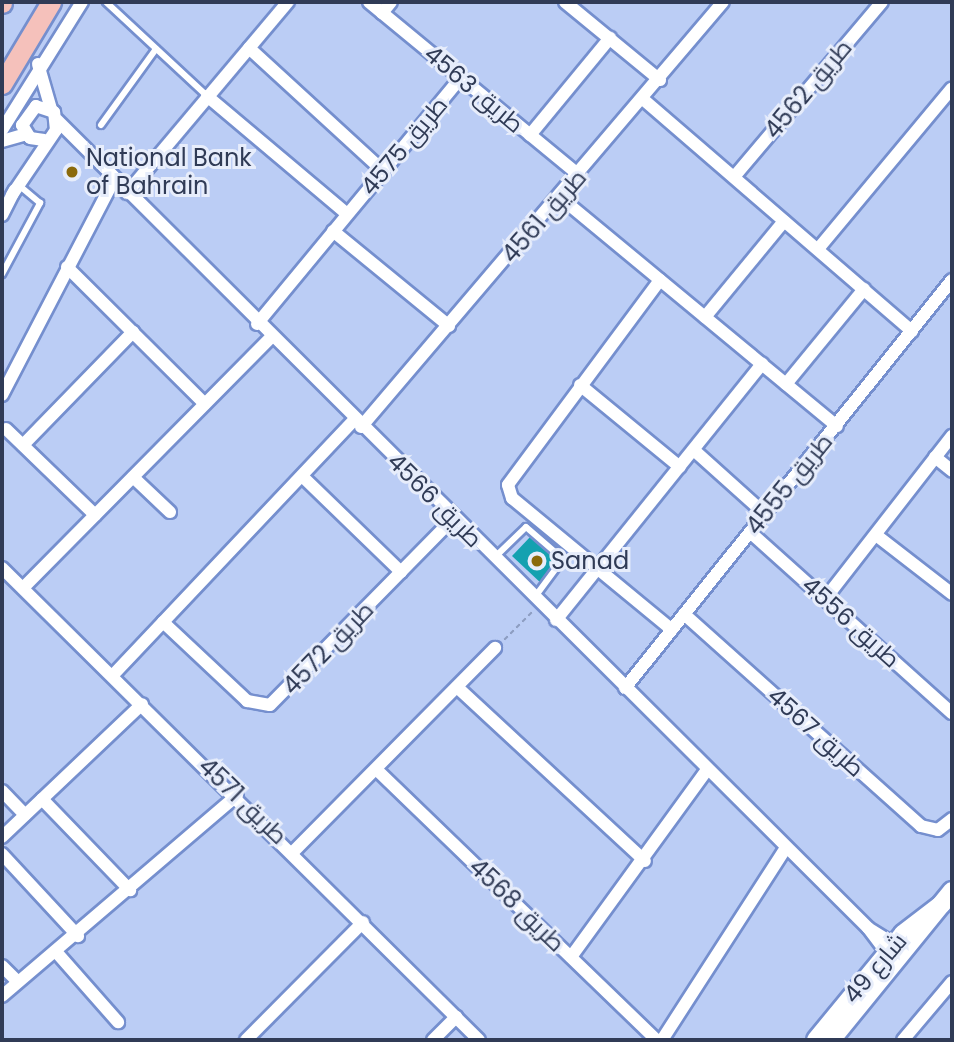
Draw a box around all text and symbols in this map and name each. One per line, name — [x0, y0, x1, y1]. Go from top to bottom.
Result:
street label: طريق 4562 — [758, 34, 858, 144]
street label: طريق 4563 — [418, 39, 530, 139]
street label: طريق 4575 — [355, 91, 453, 201]
place label: National Bank of Bahrain — [86, 144, 252, 200]
street label: طريق 4561 — [496, 163, 592, 269]
marker: National Bank of Bahrain — [64, 164, 80, 180]
street label: طريق 4555 — [740, 428, 838, 540]
street label: طريق 4566 — [382, 447, 488, 553]
place label: Sanad — [551, 547, 629, 575]
marker: Sanad — [529, 553, 545, 569]
street label: طريق 4556 — [796, 571, 906, 673]
street label: طريق 4572 — [277, 595, 379, 701]
street label: طريق 4567 — [762, 681, 870, 783]
street label: طريق 4571 — [193, 752, 293, 850]
street label: طريق 4568 — [463, 852, 571, 958]
street label: شارع 49 — [837, 927, 913, 1009]

